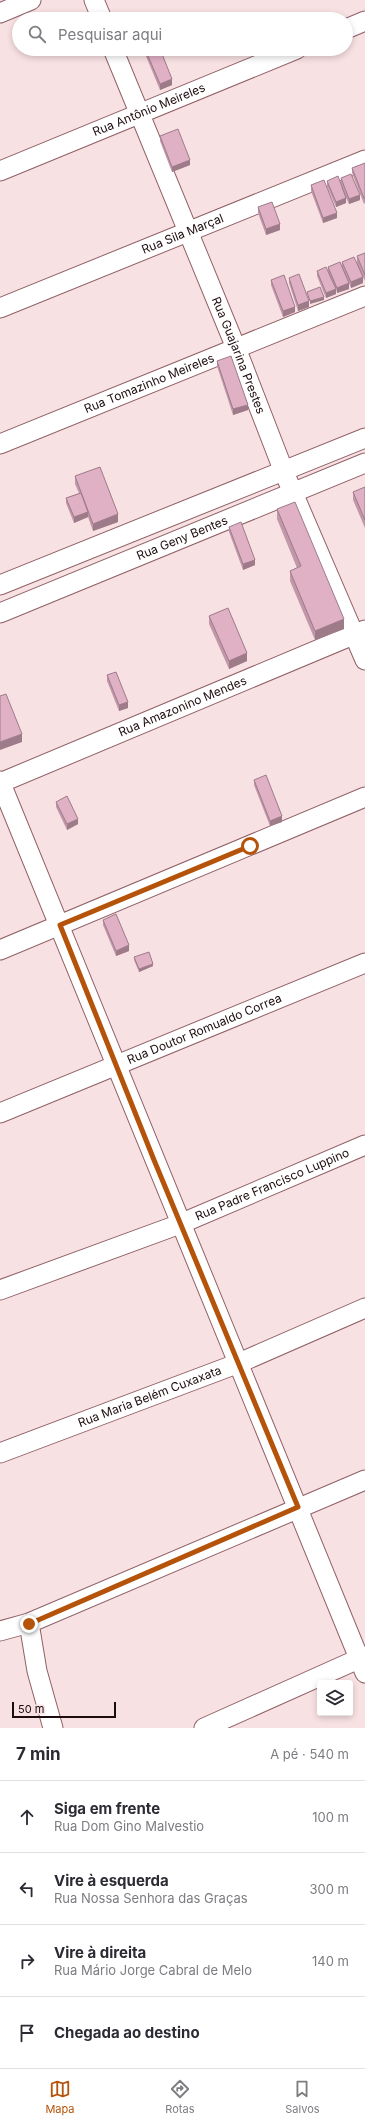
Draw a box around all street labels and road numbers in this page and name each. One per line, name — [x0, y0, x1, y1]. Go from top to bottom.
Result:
street label: Rua Antônio Meireles — [90, 80, 207, 139]
street label: Rua Sila Marçal — [139, 210, 226, 257]
street label: Rua Guajarina Prestes — [209, 294, 269, 416]
street label: Rua Tomazinho Meireles — [82, 350, 216, 416]
street label: Rua Geny Bentes — [134, 512, 230, 563]
street label: Rua Amazonino Mendes — [116, 673, 249, 739]
street label: Rua Doutor Romualdo Correa — [125, 990, 284, 1067]
street label: Rua Padre Francisco Luppino — [193, 1145, 351, 1224]
street label: Rua Maria Belém Cuxaxata — [76, 1362, 223, 1430]

